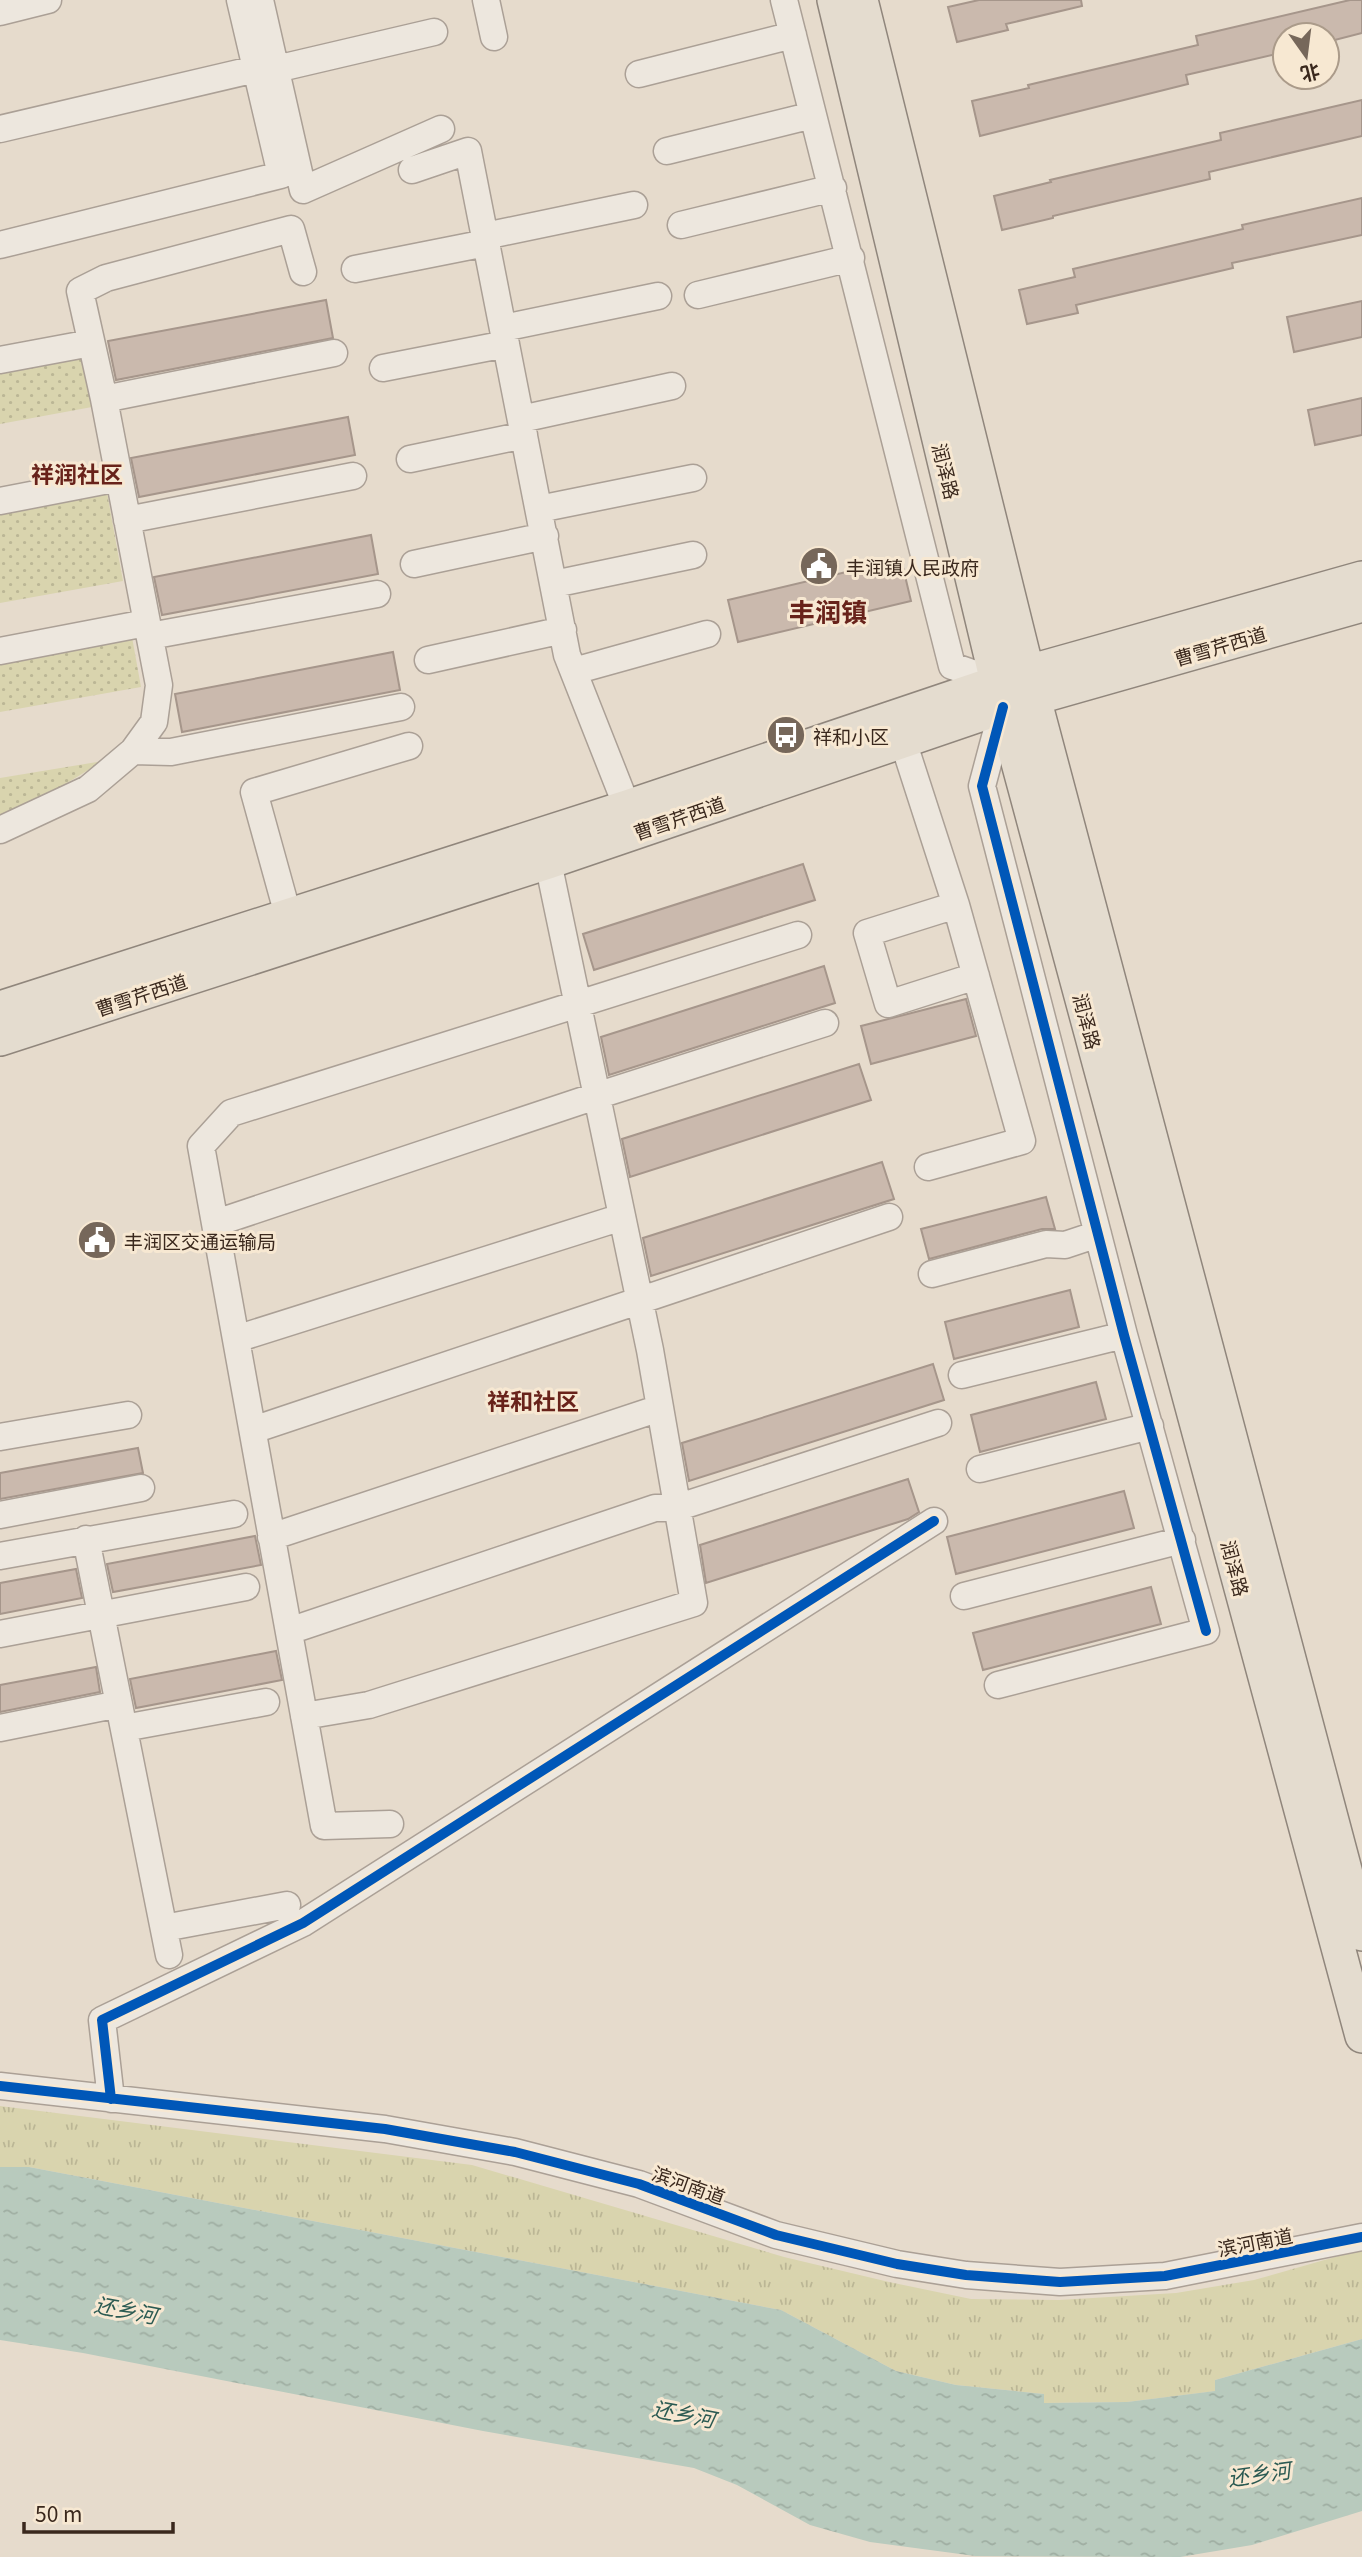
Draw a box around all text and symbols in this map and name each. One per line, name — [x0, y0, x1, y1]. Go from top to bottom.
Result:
north arrow — [1271, 21, 1341, 91]
text: 北 — [1298, 59, 1323, 89]
street label: 润泽路 — [927, 440, 967, 502]
district label: 祥润社区 — [31, 456, 123, 490]
public building icon: 丰润镇人民政府 — [798, 545, 840, 587]
place label: 丰润镇人民政府 — [846, 553, 979, 580]
district label: 丰润镇 — [789, 592, 867, 629]
street label: 曹雪芹西道 — [1171, 619, 1269, 671]
bus stop icon: 祥和小区 — [765, 714, 807, 756]
place label: 祥和小区 — [813, 722, 889, 749]
street label: 曹雪芹西道 — [630, 789, 728, 845]
street label: 曹雪芹西道 — [92, 966, 190, 1022]
street label: 润泽路 — [1068, 990, 1108, 1052]
public building icon: 丰润区交通运输局 — [76, 1219, 118, 1261]
place label: 丰润区交通运输局 — [124, 1227, 276, 1254]
district label: 祥和社区 — [487, 1383, 579, 1417]
street label: 润泽路 — [1216, 1537, 1256, 1599]
street label: 滨河南道 — [649, 2158, 729, 2210]
street label: 滨河南道 — [1215, 2220, 1295, 2262]
water label: 还乡河 — [92, 2288, 164, 2330]
water label: 还乡河 — [650, 2392, 722, 2434]
water label: 还乡河 — [1226, 2453, 1296, 2492]
scale bar — [24, 2490, 173, 2534]
text: 50 m — [35, 2498, 82, 2528]

